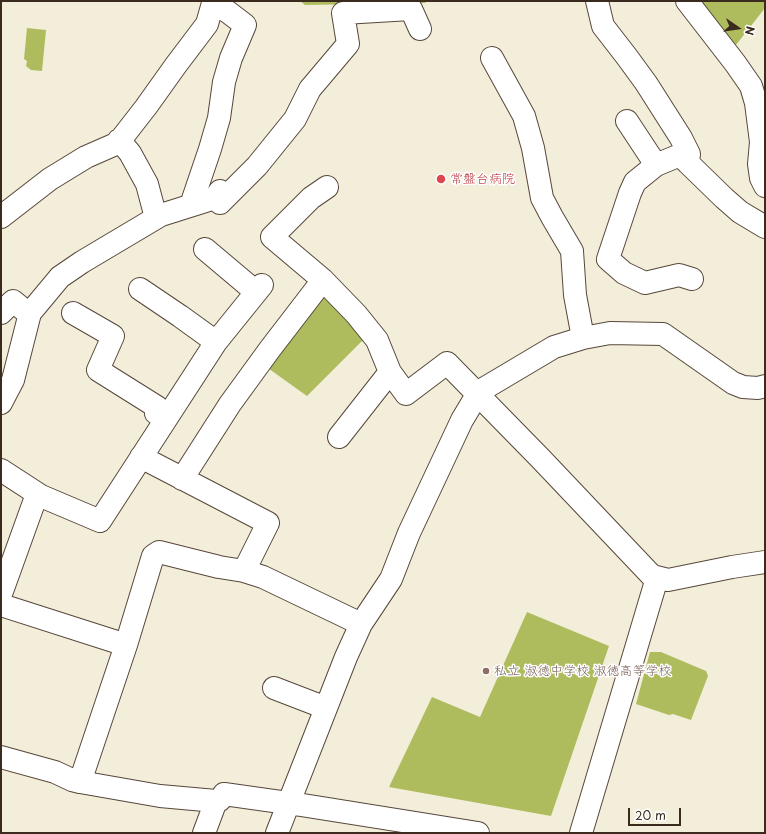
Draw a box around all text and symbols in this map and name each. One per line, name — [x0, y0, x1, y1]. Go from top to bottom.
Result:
north arrow — [718, 8, 758, 48]
text: N — [741, 25, 759, 37]
place label: 常盤台病院 — [450, 171, 515, 187]
marker: 常盤台病院 — [435, 173, 447, 185]
place label: 私立 淑徳中学校 淑徳高等学校 — [494, 663, 671, 679]
marker: 私立 淑徳中学校 淑徳高等学校 — [481, 666, 491, 676]
scale bar — [630, 800, 683, 826]
text: 20 m — [635, 806, 666, 824]

